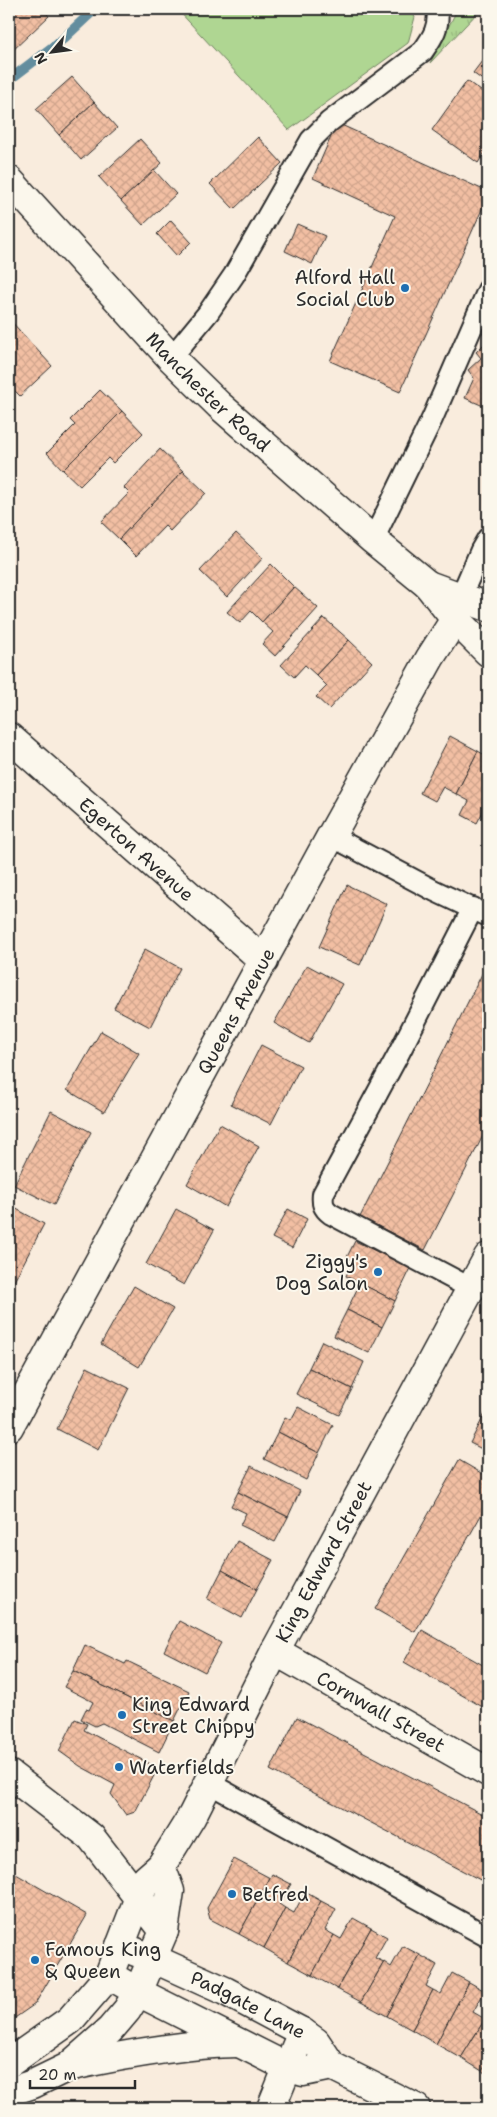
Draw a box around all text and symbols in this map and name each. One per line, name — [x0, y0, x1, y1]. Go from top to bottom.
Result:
north arrow — [28, 28, 78, 78]
text: N — [30, 49, 51, 68]
place label: Alford Hall Social Club — [294, 265, 395, 312]
marker: Alford Hall Social Club — [399, 282, 411, 294]
street label: Manchester Road — [140, 327, 276, 457]
street label: Egerton Avenue — [73, 792, 199, 907]
street label: Queens Avenue — [192, 943, 281, 1079]
place label: Ziggy's Dog Salon — [275, 1249, 368, 1296]
marker: Ziggy's Dog Salon — [372, 1266, 384, 1278]
street label: King Edward Street — [270, 1477, 378, 1647]
street label: Cornwall Street — [312, 1665, 450, 1758]
place label: King Edward Street Chippy — [132, 1692, 255, 1739]
marker: King Edward Street Chippy — [116, 1709, 128, 1721]
place label: Waterfields — [129, 1755, 235, 1780]
marker: Waterfields — [113, 1761, 125, 1773]
place label: Betfred — [242, 1882, 309, 1907]
marker: Betfred — [226, 1888, 238, 1900]
place label: Famous King & Queen — [45, 1937, 161, 1984]
marker: Famous King & Queen — [29, 1954, 41, 1966]
street label: Padgate Lane — [187, 1965, 310, 2045]
scale bar — [30, 2057, 135, 2089]
text: 20 m — [38, 2065, 77, 2085]

